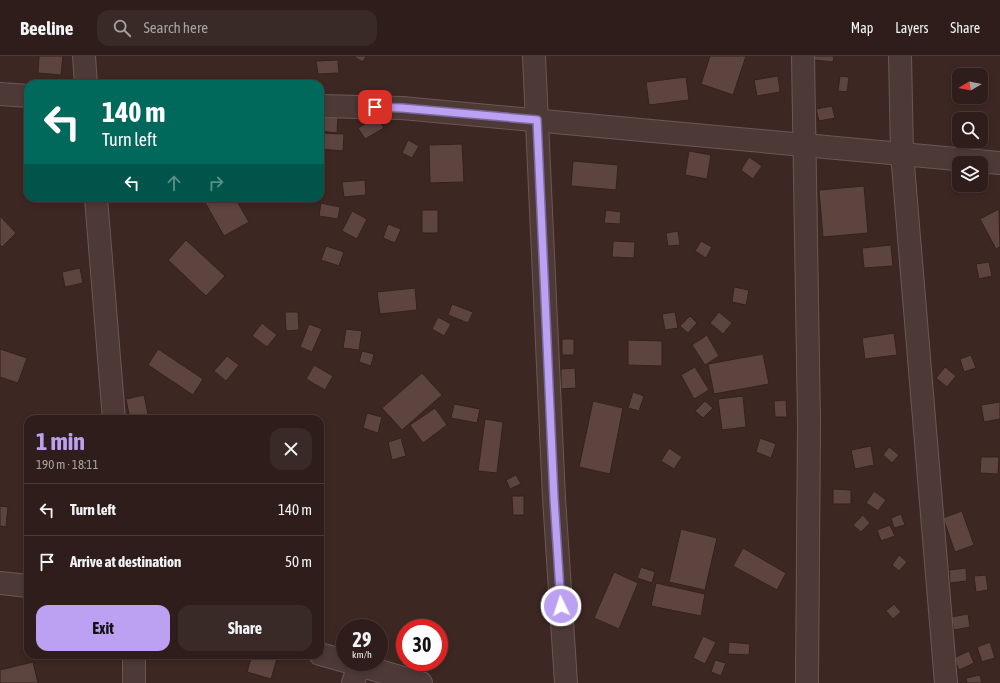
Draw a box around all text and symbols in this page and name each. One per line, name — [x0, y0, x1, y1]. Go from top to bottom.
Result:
search box — [97, 10, 377, 46]
text: Beeline — [20, 17, 73, 39]
icon: search — [111, 17, 133, 39]
text: Search here — [143, 19, 208, 36]
text: Map — [851, 20, 873, 36]
text: Layers — [895, 20, 928, 36]
text: Share — [950, 20, 980, 36]
north arrow — [952, 68, 988, 104]
map controls — [952, 68, 988, 192]
pin — [358, 90, 392, 124]
icon: left — [36, 96, 88, 148]
text: 140 m — [102, 96, 165, 128]
icon: arrive — [364, 96, 386, 118]
button: search — [952, 112, 988, 148]
text: Turn left — [102, 129, 157, 150]
button: layers — [952, 156, 988, 192]
icon: left — [121, 172, 143, 194]
icon: ahead — [163, 172, 185, 194]
icon: right — [205, 172, 227, 194]
text: 1 min — [36, 428, 85, 455]
button: close — [270, 428, 312, 470]
text: 190 m · 18:11 — [36, 457, 99, 472]
icon: left — [36, 499, 58, 521]
text: Turn left — [70, 501, 116, 518]
text: 140 m — [278, 501, 312, 518]
icon: arrive — [36, 551, 58, 573]
text: Arrive at destination — [70, 553, 181, 570]
text: 50 m — [285, 553, 312, 570]
position arrow — [540, 585, 582, 627]
button: Exit — [36, 605, 170, 651]
button: Share — [178, 605, 312, 651]
speed limit sign: 30 — [396, 619, 448, 671]
text: 29 — [353, 628, 371, 651]
text: km/h — [352, 649, 372, 660]

